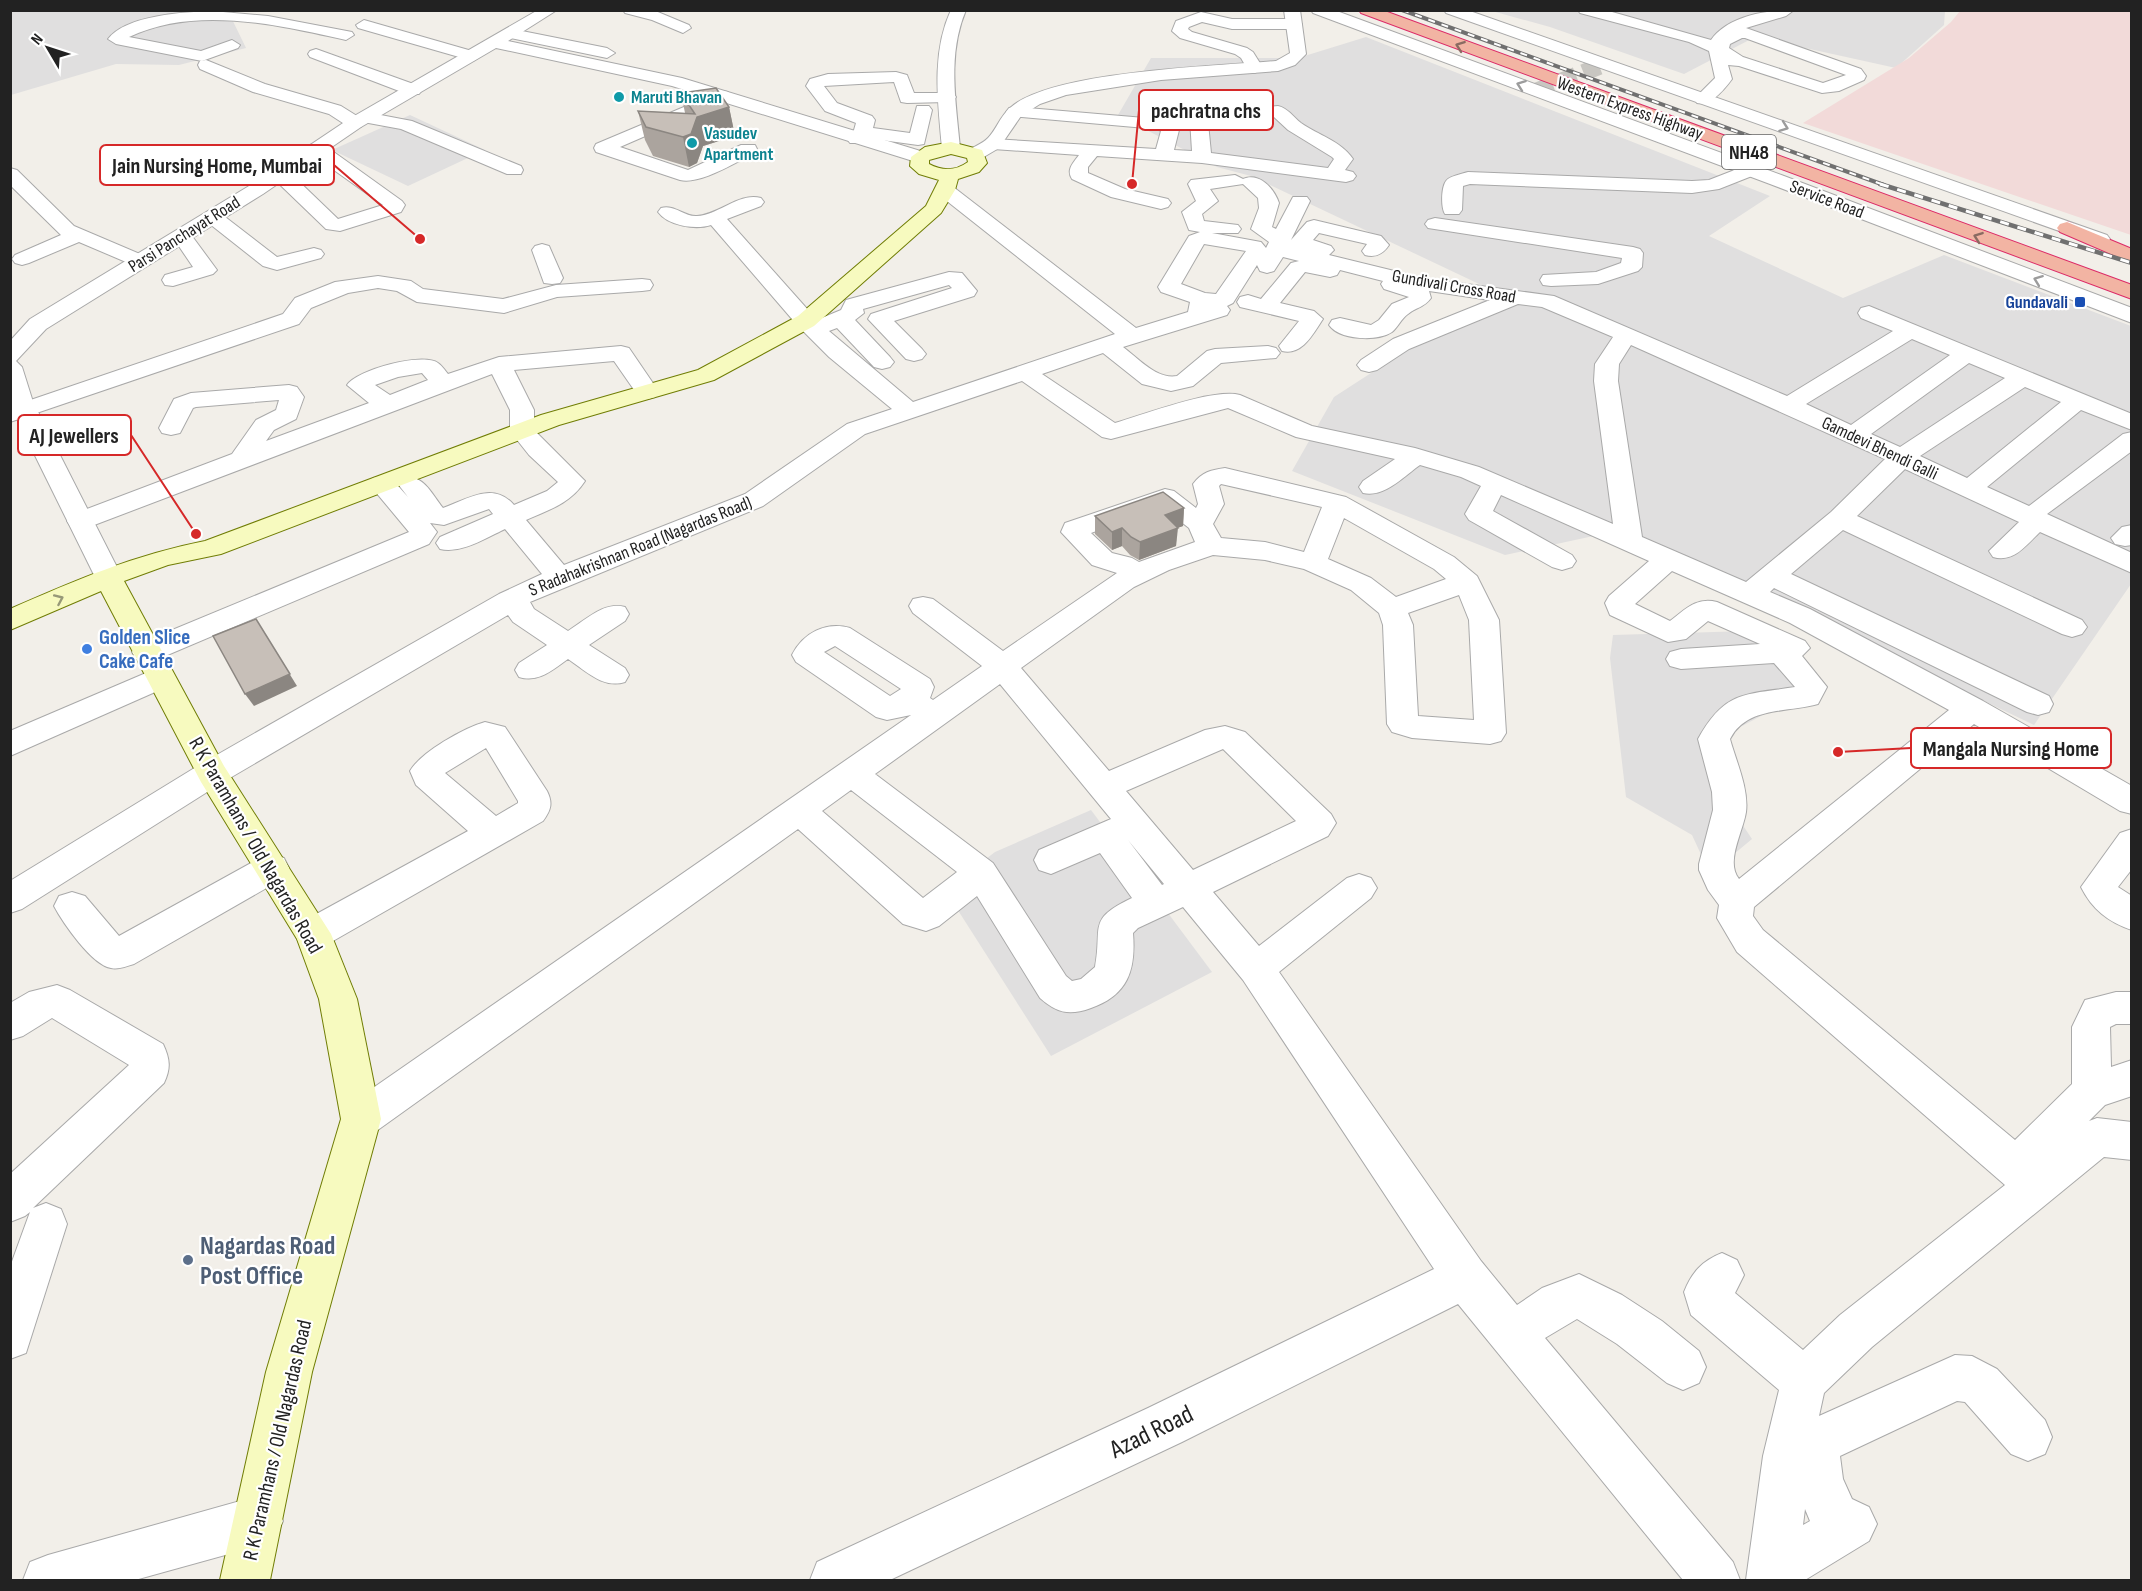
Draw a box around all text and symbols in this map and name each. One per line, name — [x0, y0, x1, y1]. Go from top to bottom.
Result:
north arrow — [18, 18, 78, 78]
text: N — [27, 30, 48, 49]
one-way arrow — [1455, 40, 1466, 53]
street label: Western Express Highway — [1554, 72, 1706, 145]
one-way arrow — [1516, 80, 1527, 93]
place label: Maruti Bhavan — [631, 87, 722, 108]
marker: Maruti Bhavan — [612, 90, 626, 104]
callout: pachratna chs — [1139, 90, 1273, 130]
text: pachratna chs — [1151, 98, 1261, 125]
one-way arrow — [1778, 120, 1789, 133]
place label: Vasudev Apartment — [703, 123, 773, 165]
road number: NH48 — [1722, 135, 1776, 169]
marker: Vasudev Apartment — [685, 136, 699, 150]
callout: Jain Nursing Home, Mumbai — [100, 145, 334, 185]
text: Jain Nursing Home, Mumbai — [111, 153, 322, 180]
street label: Service Road — [1787, 176, 1867, 223]
street label: Parsi Panchayat Road — [125, 192, 244, 277]
one-way arrow — [1973, 231, 1984, 244]
street label: Gundivali Cross Road — [1390, 265, 1517, 308]
one-way arrow — [2033, 274, 2043, 287]
place label: Gundavali — [2005, 292, 2068, 313]
marker: Gundavali — [2073, 295, 2087, 309]
street label: Gamdevi Bhendi Galli — [1818, 412, 1941, 485]
callout: AJ Jewellers — [18, 415, 131, 455]
text: AJ Jewellers — [28, 423, 119, 450]
street label: S Radahakrishnan Road (Nagardas Road) — [526, 492, 755, 601]
one-way arrow — [53, 594, 64, 606]
place label: Golden Slice Cake Cafe — [99, 625, 190, 674]
marker: Golden Slice Cake Cafe — [80, 642, 94, 656]
callout: Mangala Nursing Home — [1911, 728, 2111, 768]
street label: R K Paramhans / Old Nagardas Road — [183, 732, 328, 958]
text: Mangala Nursing Home — [1923, 736, 2099, 763]
place label: Nagardas Road Post Office — [200, 1231, 335, 1292]
marker: Nagardas Road Post Office — [181, 1253, 195, 1267]
street label: R K Paramhans / Old Nagardas Road — [238, 1317, 317, 1563]
street label: Azad Road — [1104, 1399, 1198, 1466]

